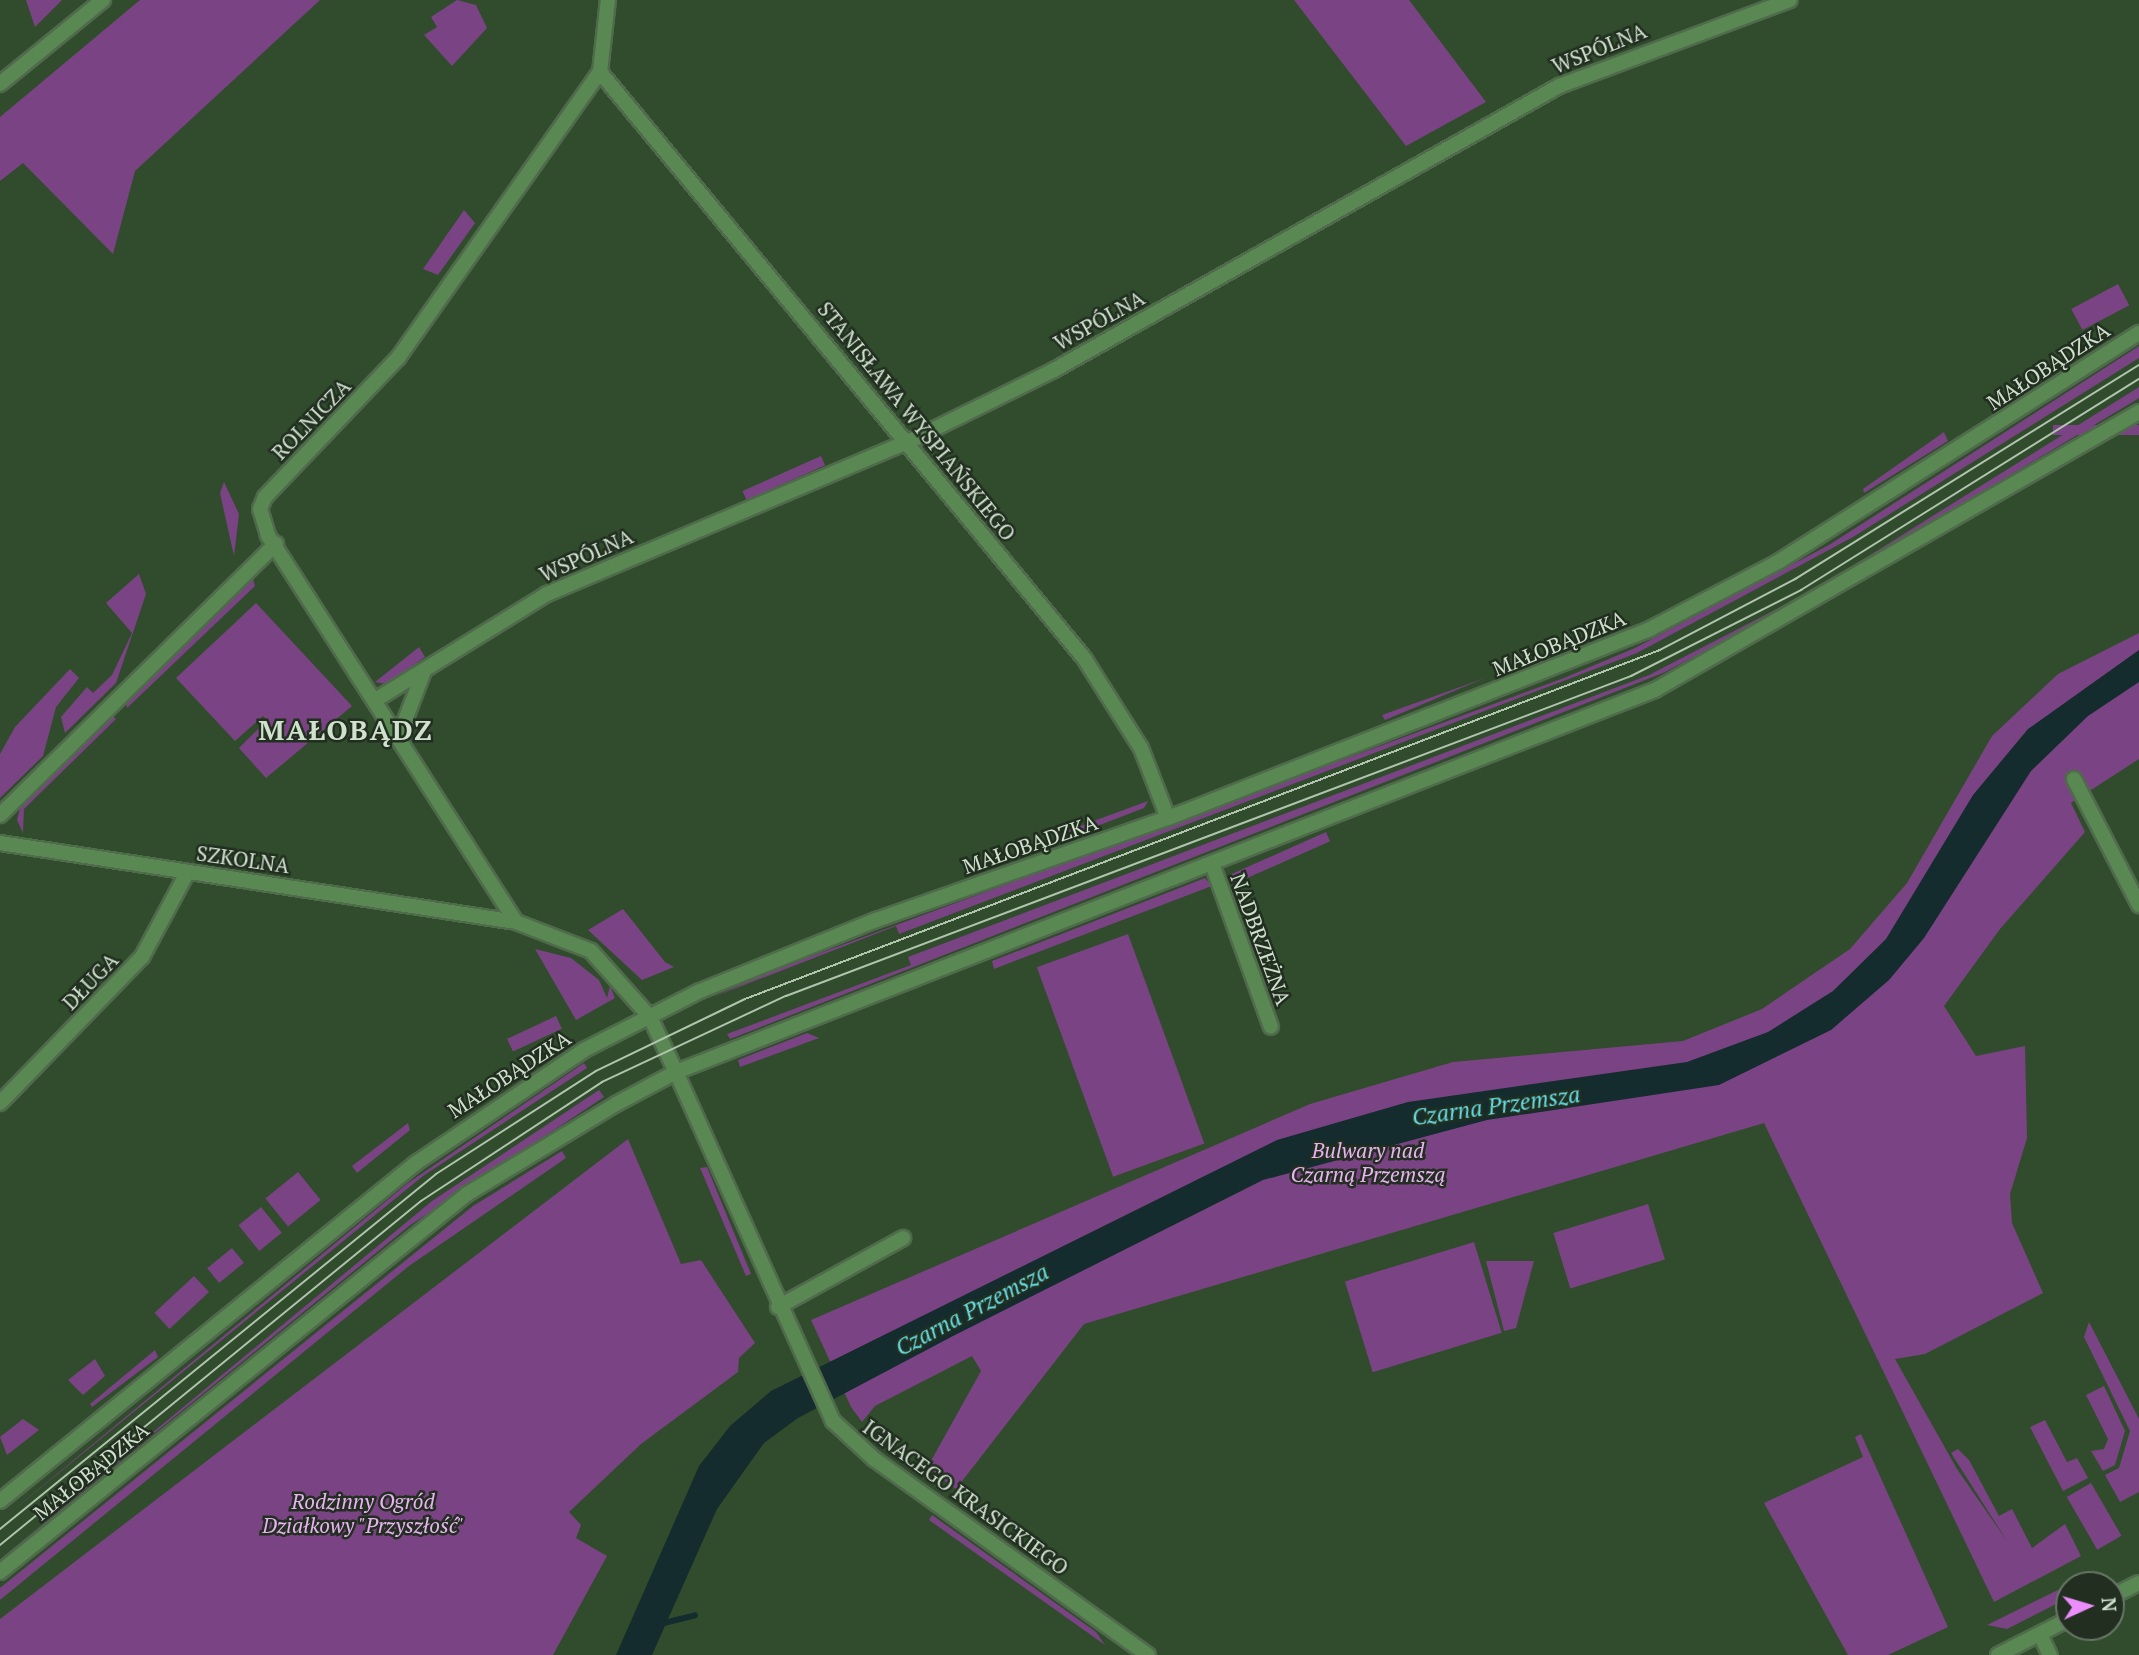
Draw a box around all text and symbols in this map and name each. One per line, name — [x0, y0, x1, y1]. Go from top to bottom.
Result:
street label: WSPÓLNA — [1548, 18, 1650, 78]
street label: WSPÓLNA — [1049, 285, 1149, 355]
street label: STANISŁAWA WYSPIAŃSKIEGO — [813, 296, 1021, 546]
street label: MAŁOBĄDZKA — [1982, 317, 2114, 415]
street label: ROLNICZA — [266, 373, 356, 465]
street label: WSPÓLNA — [535, 523, 637, 587]
street label: MAŁOBĄDZKA — [1489, 605, 1629, 681]
district label: MAŁOBĄDZ — [259, 713, 433, 747]
street label: MAŁOBĄDZKA — [959, 809, 1101, 879]
street label: SZKOLNA — [195, 840, 291, 878]
street label: NADBRZEŻNA — [1225, 870, 1297, 1008]
street label: DŁUGA — [57, 947, 123, 1015]
street label: MAŁOBĄDZKA — [443, 1025, 575, 1123]
water label: Czarna Przemsza — [1410, 1081, 1582, 1131]
park label: Bulwary nad Czarną Przemszą — [1291, 1137, 1445, 1187]
water label: Czarna Przemsza — [891, 1258, 1053, 1362]
street label: IGNACEGO KRASICKIEGO — [858, 1414, 1074, 1580]
street label: MAŁOBĄDZKA — [28, 1417, 154, 1525]
park label: Rodzinny Ogród Działkowy "Przyszłość" — [262, 1488, 464, 1538]
north arrow — [2055, 1571, 2125, 1641]
text: N — [2096, 1597, 2122, 1613]

